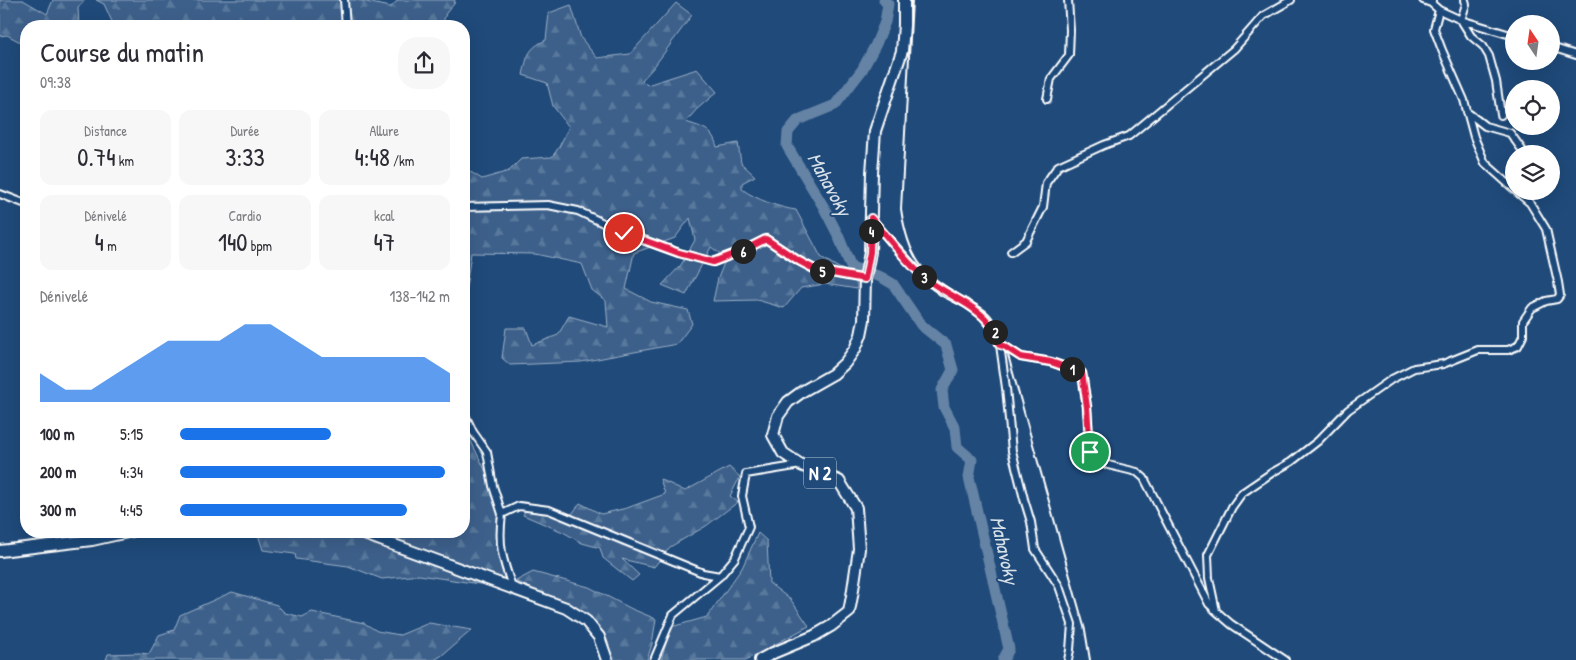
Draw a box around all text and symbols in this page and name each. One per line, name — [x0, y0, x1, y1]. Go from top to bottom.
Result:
north arrow — [1505, 15, 1560, 70]
map controls — [1505, 15, 1560, 200]
text: Course du matin — [40, 33, 204, 71]
button: share — [398, 37, 450, 89]
text: 09:38 — [40, 71, 71, 93]
button: locate — [1505, 80, 1560, 135]
text: Distance — [84, 121, 127, 140]
text: Durée — [231, 121, 259, 140]
text: Allure — [370, 121, 399, 140]
text: 0.74 — [77, 140, 116, 174]
text: 3:33 — [225, 140, 265, 174]
text: 4:48 — [354, 140, 390, 174]
button: layers — [1505, 145, 1560, 200]
water label: Mahavoky — [801, 147, 860, 223]
text: km — [116, 151, 134, 170]
text: /km — [390, 151, 414, 170]
text: Dénivelé — [85, 206, 127, 225]
text: Cardio — [229, 206, 261, 225]
text: kcal — [374, 206, 395, 225]
pin — [603, 212, 645, 254]
pin: 4 — [858, 218, 884, 244]
icon: check — [610, 219, 638, 247]
text: 4 — [869, 222, 874, 241]
text: 4 — [95, 225, 104, 259]
text: 140 — [218, 225, 248, 259]
text: 47 — [373, 225, 395, 259]
text: m — [104, 236, 117, 255]
text: bpm — [248, 236, 272, 255]
pin: 6 — [730, 238, 756, 264]
text: 6 — [741, 242, 746, 261]
pin: 5 — [810, 258, 834, 284]
text: 5 — [820, 262, 825, 281]
pin: 3 — [912, 264, 936, 290]
text: 3 — [921, 268, 928, 287]
text: Dénivelé — [40, 285, 88, 307]
text: 138–142 m — [390, 285, 450, 307]
pin: 2 — [982, 320, 1008, 344]
text: 2 — [992, 323, 999, 342]
pin: 1 — [1060, 356, 1084, 382]
text: 1 — [1070, 360, 1075, 379]
text: 100 m — [40, 423, 75, 445]
text: 5:15 — [120, 423, 143, 445]
pin — [1069, 431, 1111, 473]
icon: arrive — [1076, 438, 1104, 466]
road number: N 2 — [804, 458, 836, 488]
text: 200 m — [40, 461, 76, 483]
text: 4:34 — [120, 461, 143, 483]
text: 300 m — [40, 499, 76, 521]
text: 4:45 — [120, 499, 142, 521]
water label: Mahavoky — [983, 513, 1026, 589]

